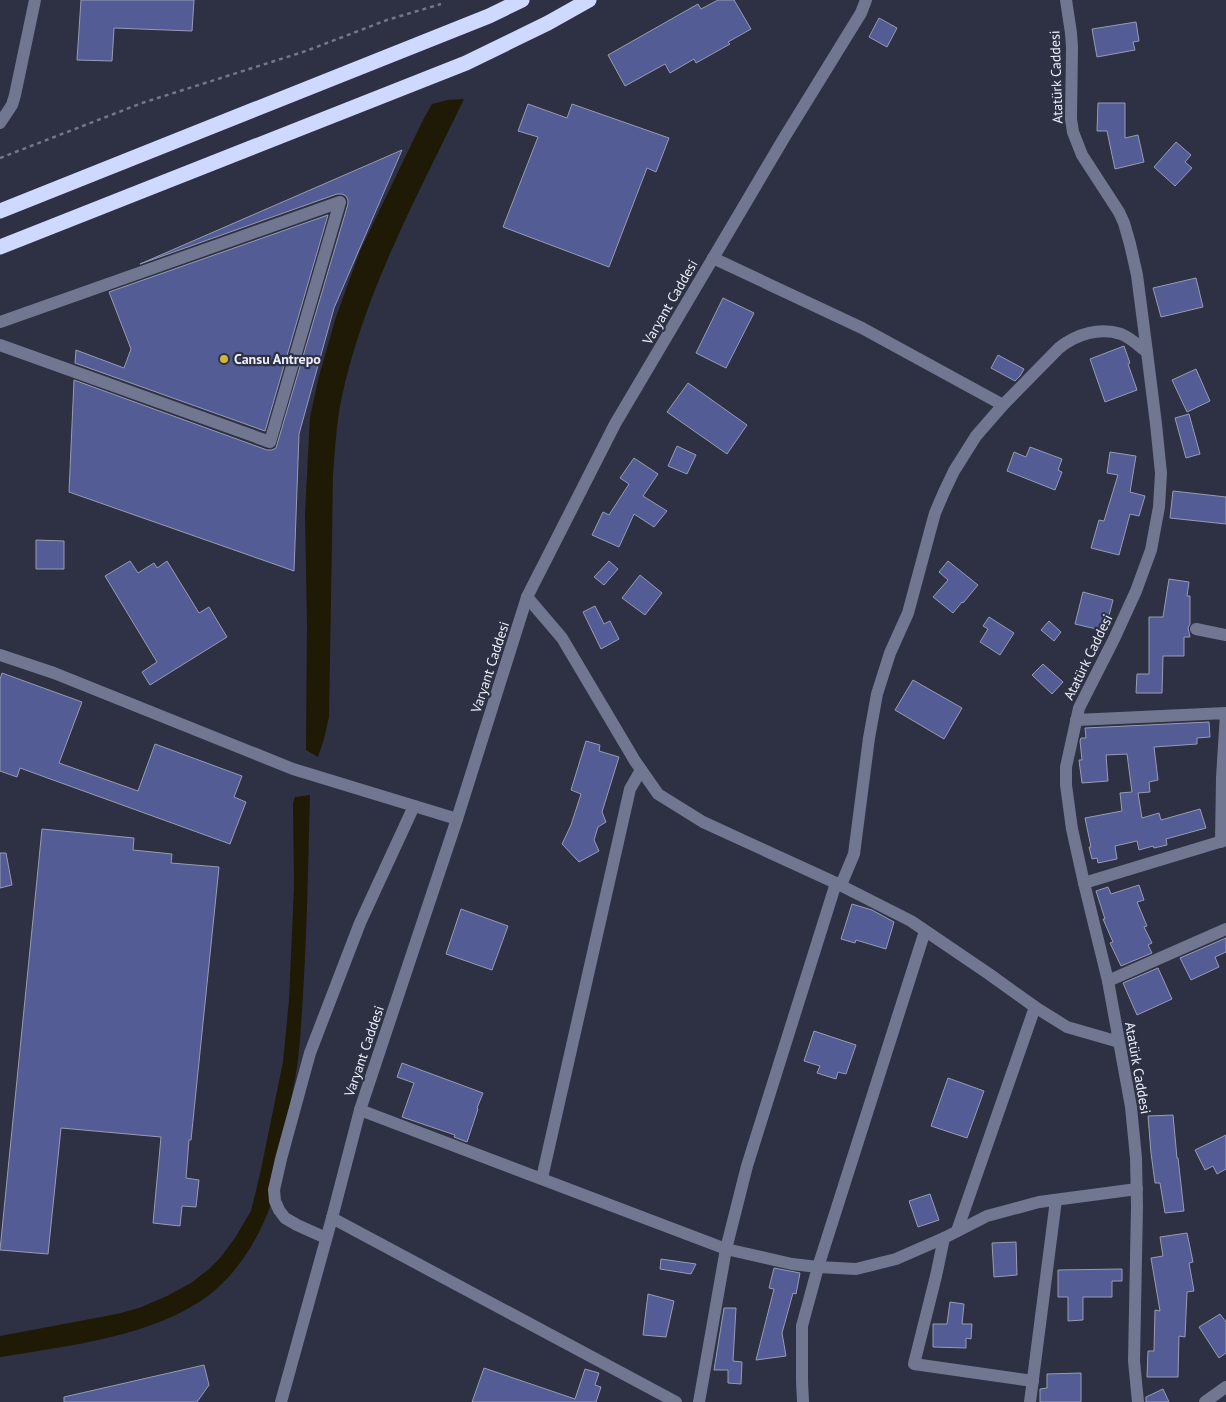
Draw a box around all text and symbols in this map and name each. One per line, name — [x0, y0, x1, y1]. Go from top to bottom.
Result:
street label: Atatürk Caddesi — [1045, 30, 1067, 124]
street label: Varyant Caddesi — [638, 256, 702, 349]
place label: Cansu Antrepo — [234, 350, 321, 368]
marker: Cansu Antrepo — [218, 353, 230, 365]
street label: Atatürk Caddesi — [1059, 611, 1117, 703]
street label: Varyant Caddesi — [466, 619, 513, 716]
street label: Varyant Caddesi — [340, 1003, 388, 1100]
street label: Atatürk Caddesi — [1121, 1021, 1155, 1115]

